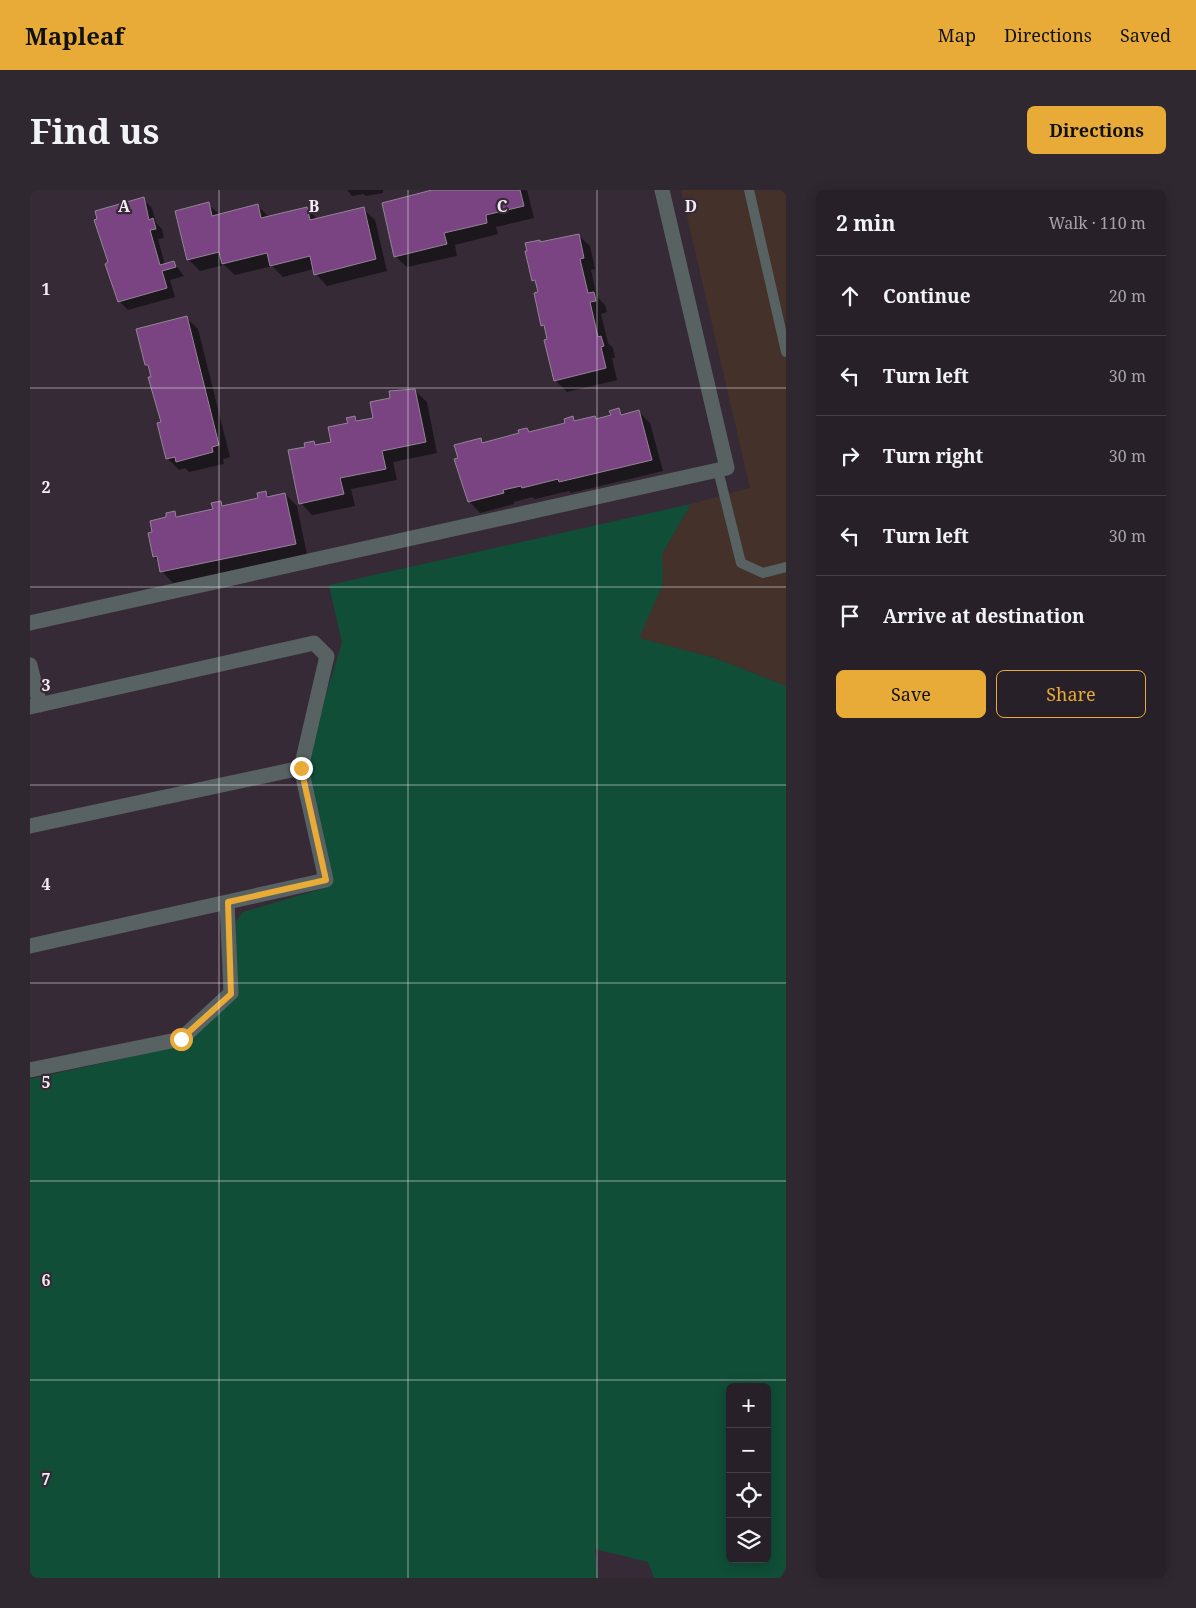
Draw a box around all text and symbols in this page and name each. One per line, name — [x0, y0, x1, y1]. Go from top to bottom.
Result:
text: Mapleaf — [25, 19, 124, 52]
text: Map — [938, 23, 976, 47]
text: Directions — [1004, 23, 1092, 47]
text: Saved — [1120, 23, 1171, 47]
button: Directions — [1027, 106, 1166, 154]
text: Find us — [30, 107, 159, 154]
text: A — [118, 195, 131, 217]
text: B — [309, 195, 320, 217]
text: C — [497, 195, 508, 217]
text: D — [685, 195, 697, 217]
text: 2 min — [836, 209, 895, 237]
text: Walk · 110 m — [1049, 212, 1146, 234]
text: 1 — [41, 278, 51, 300]
icon: ahead — [836, 282, 864, 310]
text: Continue — [883, 283, 971, 309]
text: 20 m — [1109, 285, 1146, 307]
icon: left — [836, 362, 864, 390]
text: Turn left — [883, 363, 969, 389]
text: 30 m — [1109, 365, 1146, 387]
icon: right — [836, 442, 864, 470]
text: Turn right — [883, 443, 983, 469]
text: 30 m — [1109, 445, 1146, 467]
text: 2 — [41, 476, 51, 498]
icon: left — [836, 522, 864, 550]
text: Turn left — [883, 523, 969, 549]
text: 30 m — [1109, 525, 1146, 547]
icon: arrive — [836, 602, 864, 630]
text: Arrive at destination — [883, 603, 1085, 629]
button: Save — [836, 670, 986, 718]
button: Share — [996, 670, 1146, 718]
text: 3 — [41, 674, 51, 696]
route end — [290, 757, 313, 780]
text: 4 — [41, 873, 51, 895]
route start — [170, 1028, 193, 1051]
text: 5 — [41, 1071, 51, 1093]
text: 6 — [41, 1269, 51, 1291]
map controls — [726, 1383, 771, 1563]
button: + — [726, 1383, 771, 1428]
button: − — [726, 1428, 771, 1473]
text: 7 — [41, 1468, 51, 1490]
button: locate — [726, 1473, 771, 1518]
button: layers — [726, 1518, 771, 1563]

